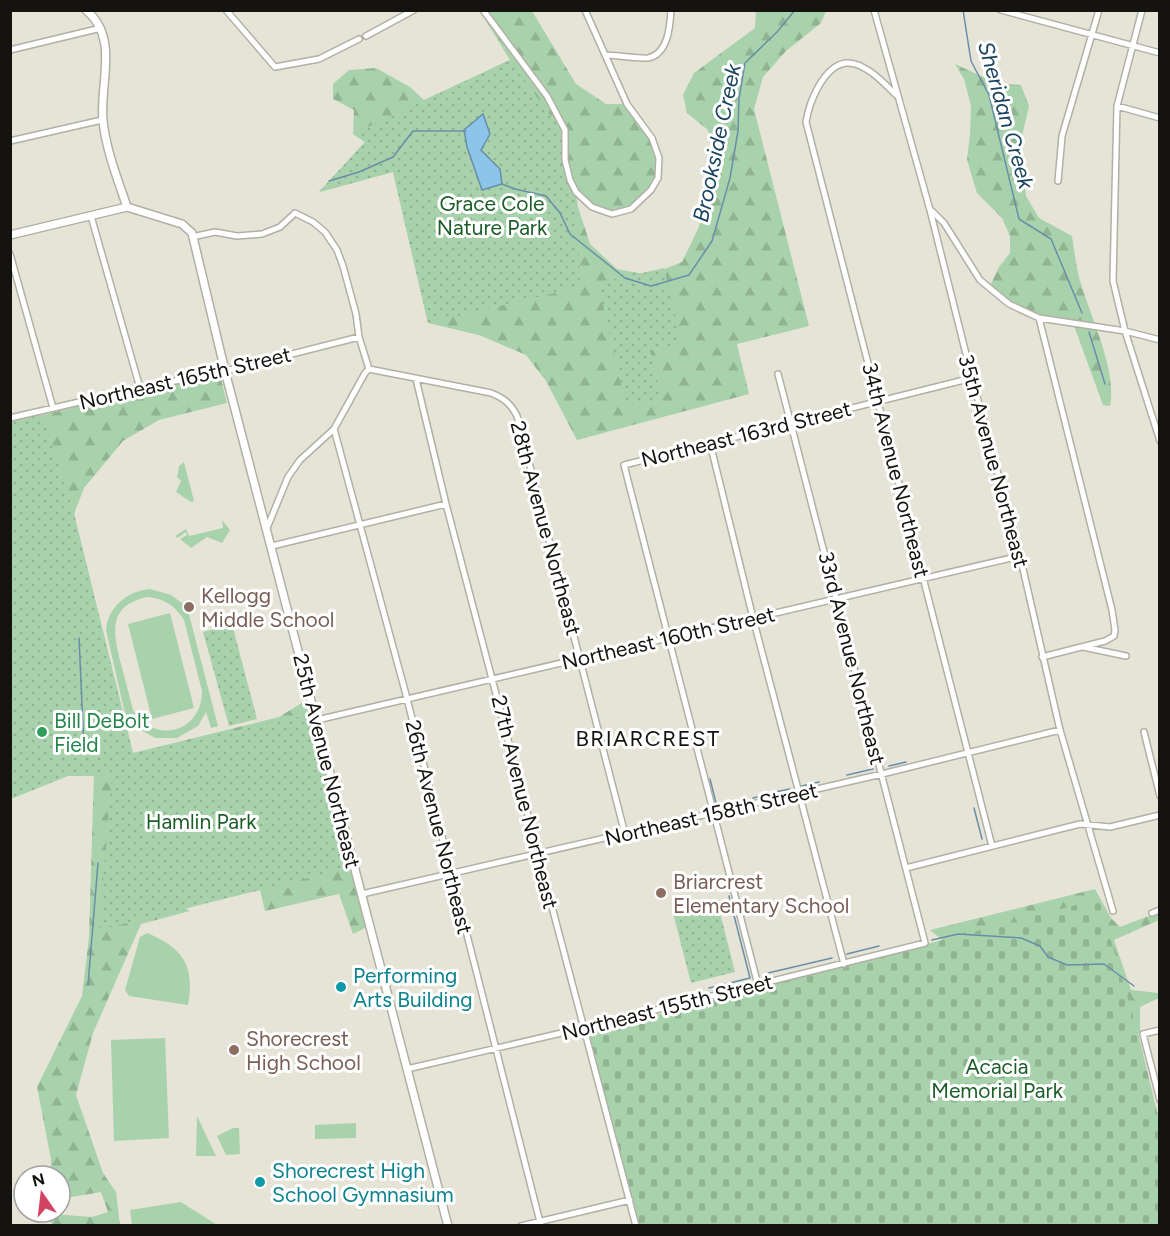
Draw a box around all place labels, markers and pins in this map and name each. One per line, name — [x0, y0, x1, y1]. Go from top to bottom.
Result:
place label: Kellogg Middle School — [201, 583, 334, 632]
marker: Kellogg Middle School — [182, 600, 196, 614]
place label: Bill DeBolt Field — [54, 708, 150, 757]
marker: Bill DeBolt Field — [35, 725, 49, 739]
place label: Briarcrest Elementary School — [673, 869, 849, 918]
marker: Briarcrest Elementary School — [654, 886, 668, 900]
place label: Performing Arts Building — [353, 963, 473, 1012]
marker: Performing Arts Building — [334, 980, 348, 994]
place label: Shorecrest High School — [246, 1026, 361, 1075]
marker: Shorecrest High School — [227, 1043, 241, 1057]
place label: Shorecrest High School Gymnasium — [272, 1158, 454, 1207]
marker: Shorecrest High School Gymnasium — [253, 1175, 267, 1189]

